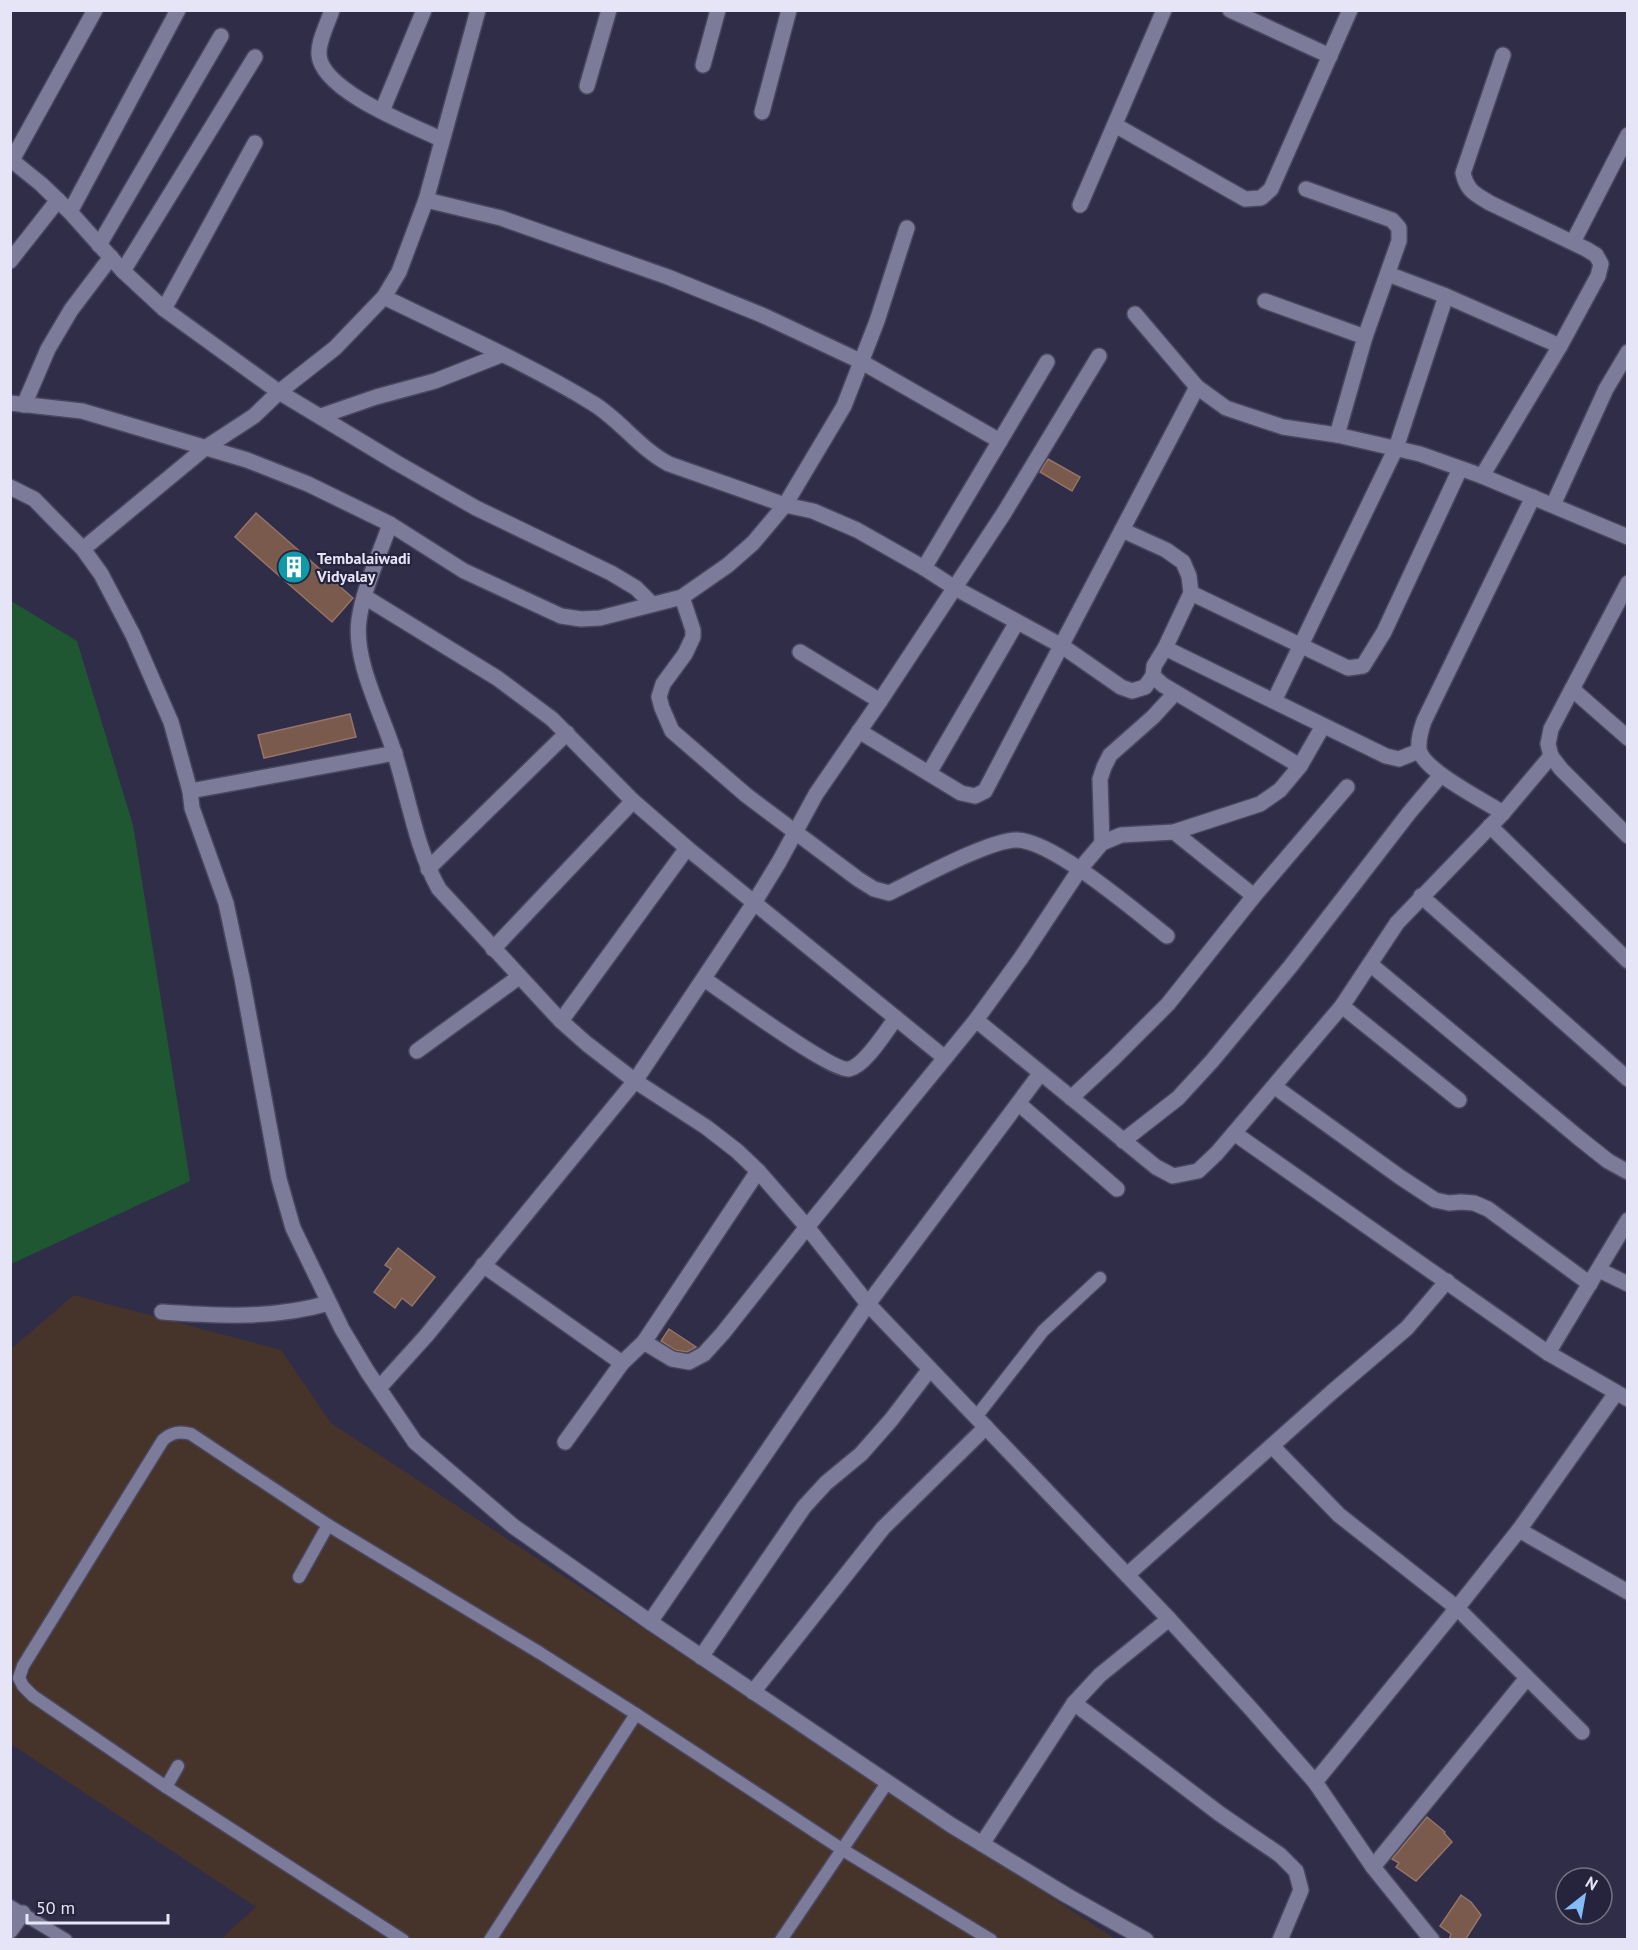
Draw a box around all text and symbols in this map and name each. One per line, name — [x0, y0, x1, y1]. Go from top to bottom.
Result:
place label: Tembalaiwadi Vidyalay — [316, 548, 411, 586]
building icon: Tembalaiwadi Vidyalay — [276, 549, 312, 585]
north arrow — [1554, 1866, 1614, 1926]
text: N — [1582, 1872, 1601, 1894]
scale bar — [27, 1887, 168, 1925]
text: 50 m — [36, 1896, 75, 1919]

